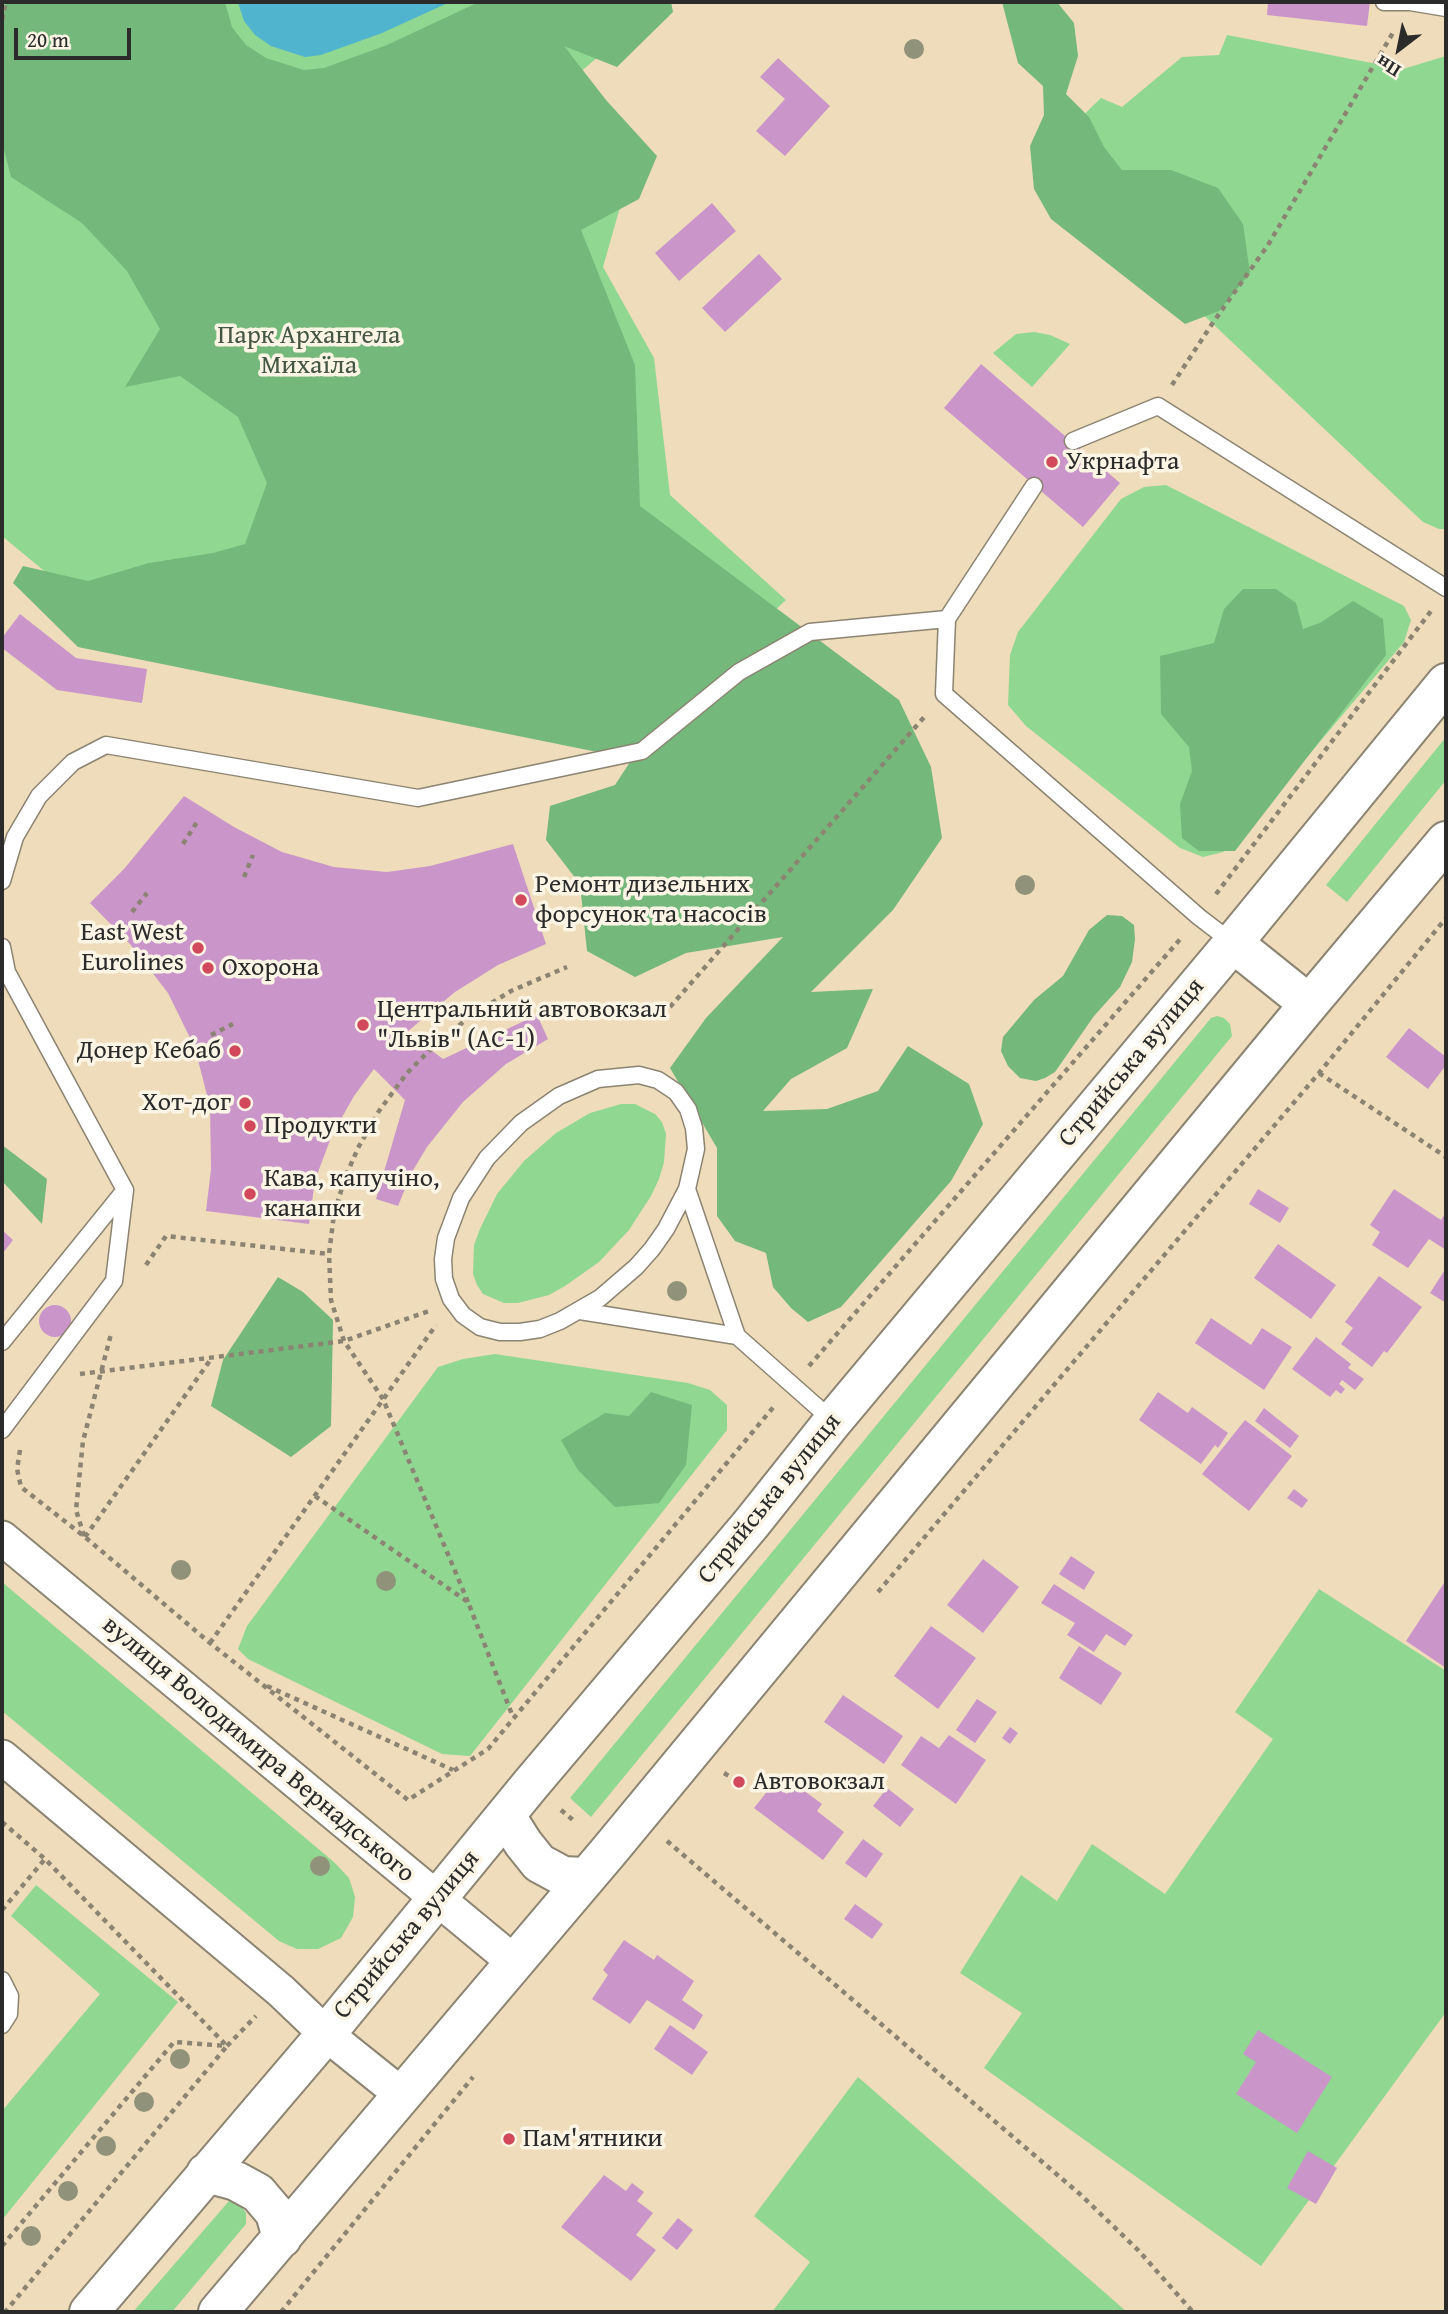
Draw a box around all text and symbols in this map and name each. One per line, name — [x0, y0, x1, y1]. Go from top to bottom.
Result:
scale bar — [18, 14, 135, 58]
north arrow — [1364, 14, 1434, 84]
text: 20 m — [27, 24, 69, 55]
text: Пн — [1370, 48, 1406, 85]
park label: Парк Архангела Михаїла — [218, 320, 400, 382]
place label: Укрнафта — [1066, 446, 1179, 478]
marker: Укрнафта — [1044, 454, 1060, 470]
place label: Ремонт дизельних форсунок та насосів — [535, 869, 767, 931]
marker: Ремонт дизельних форсунок та насосів — [513, 892, 529, 908]
place label: East West Eurolines — [81, 917, 184, 978]
marker: East West Eurolines — [190, 940, 206, 956]
place label: Охорона — [222, 952, 319, 984]
marker: Охорона — [200, 960, 216, 976]
street label: Стрийська вулиця — [1052, 972, 1212, 1154]
place label: Центральний автовокзал "Львів" (АС-1) — [377, 994, 667, 1056]
marker: Центральний автовокзал "Львів" (АС-1) — [355, 1017, 371, 1033]
place label: Донер Кебаб — [77, 1035, 221, 1067]
marker: Донер Кебаб — [227, 1043, 243, 1059]
place label: Хот-дог — [142, 1087, 231, 1119]
marker: Хот-дог — [237, 1095, 253, 1111]
place label: Продукти — [264, 1110, 377, 1142]
marker: Продукти — [242, 1118, 258, 1134]
place label: Кава, капучіно, канапки — [264, 1163, 439, 1224]
marker: Кава, капучіно, канапки — [242, 1186, 258, 1202]
street label: Стрийська вулиця — [692, 1407, 848, 1591]
street label: вулиця Володимира Вернадського — [95, 1610, 421, 1890]
place label: Автовокзал — [753, 1766, 885, 1798]
marker: Автовокзал — [731, 1774, 747, 1790]
street label: Стрийська вулиця — [327, 1844, 487, 2026]
place label: Пам'ятники — [523, 2123, 663, 2155]
marker: Пам'ятники — [501, 2131, 517, 2147]

